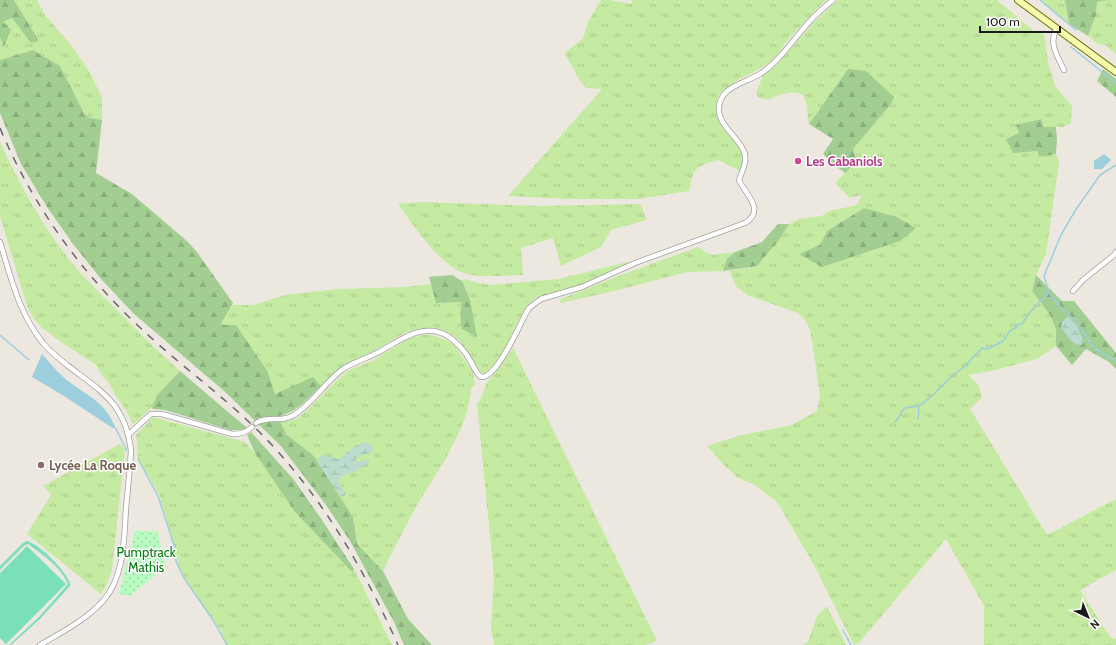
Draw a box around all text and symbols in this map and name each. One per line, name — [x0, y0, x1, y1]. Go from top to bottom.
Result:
scale bar — [980, 8, 1060, 34]
text: 100 m — [986, 14, 1020, 29]
place label: Les Cabaniols — [806, 153, 883, 169]
marker: Les Cabaniols — [793, 156, 803, 166]
place label: Lycée La Roque — [49, 457, 136, 473]
marker: Lycée La Roque — [36, 460, 46, 470]
park label: Pumptrack Mathis — [116, 544, 176, 575]
north arrow — [1068, 597, 1108, 637]
text: N — [1087, 617, 1102, 632]

